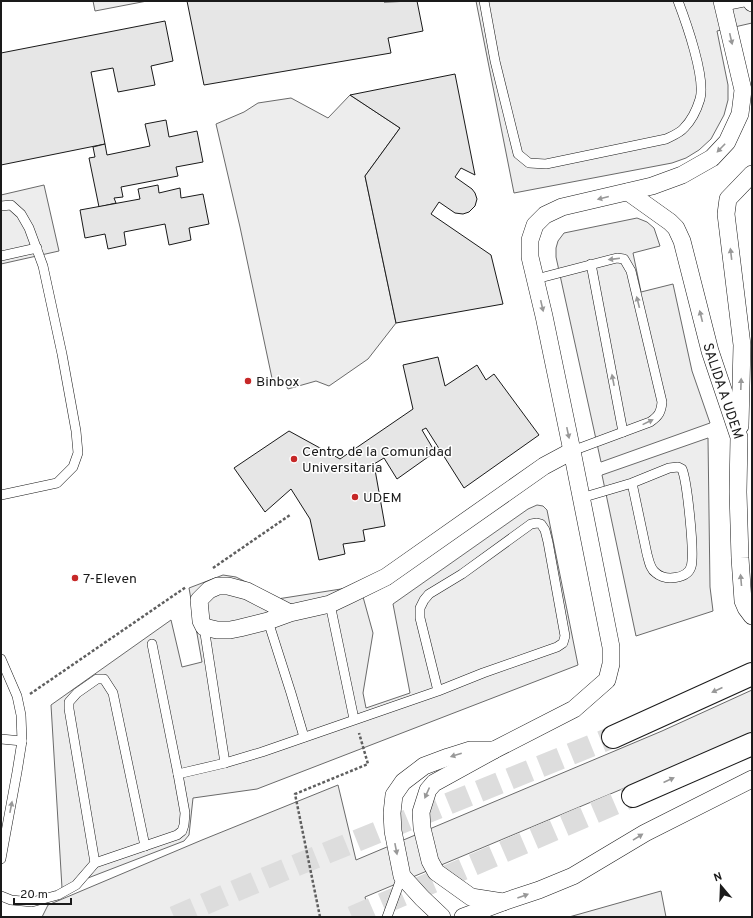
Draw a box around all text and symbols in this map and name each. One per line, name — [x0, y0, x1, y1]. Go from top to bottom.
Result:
one-way arrow — [729, 33, 735, 45]
one-way arrow — [716, 143, 726, 153]
one-way arrow — [597, 195, 609, 201]
one-way arrow — [728, 248, 734, 260]
one-way arrow — [608, 256, 620, 262]
one-way arrow — [635, 296, 641, 308]
one-way arrow — [539, 299, 545, 312]
one-way arrow — [698, 309, 704, 321]
street label: SALIDA A UDEM — [698, 341, 746, 442]
place label: Binbox — [256, 374, 299, 391]
one-way arrow — [610, 374, 616, 386]
marker: Binbox — [243, 376, 253, 386]
one-way arrow — [738, 377, 744, 390]
one-way arrow — [642, 419, 654, 425]
one-way arrow — [566, 427, 572, 439]
place label: Centro de la Comunidad Universitaria — [302, 444, 452, 477]
marker: Centro de la Comunidad Universitaria — [289, 454, 299, 464]
place label: UDEM — [363, 490, 402, 507]
marker: UDEM — [350, 492, 360, 502]
place label: 7-Eleven — [83, 571, 137, 588]
marker: 7-Eleven — [70, 573, 80, 583]
one-way arrow — [738, 573, 745, 586]
one-way arrow — [711, 687, 722, 693]
one-way arrow — [449, 752, 461, 758]
one-way arrow — [664, 777, 676, 783]
one-way arrow — [424, 788, 430, 800]
one-way arrow — [8, 801, 14, 813]
one-way arrow — [632, 834, 644, 841]
one-way arrow — [393, 843, 399, 855]
north arrow — [701, 866, 741, 906]
text: N — [712, 870, 724, 885]
scale bar — [14, 880, 71, 906]
text: 20 m — [20, 887, 48, 903]
one-way arrow — [517, 893, 529, 899]

